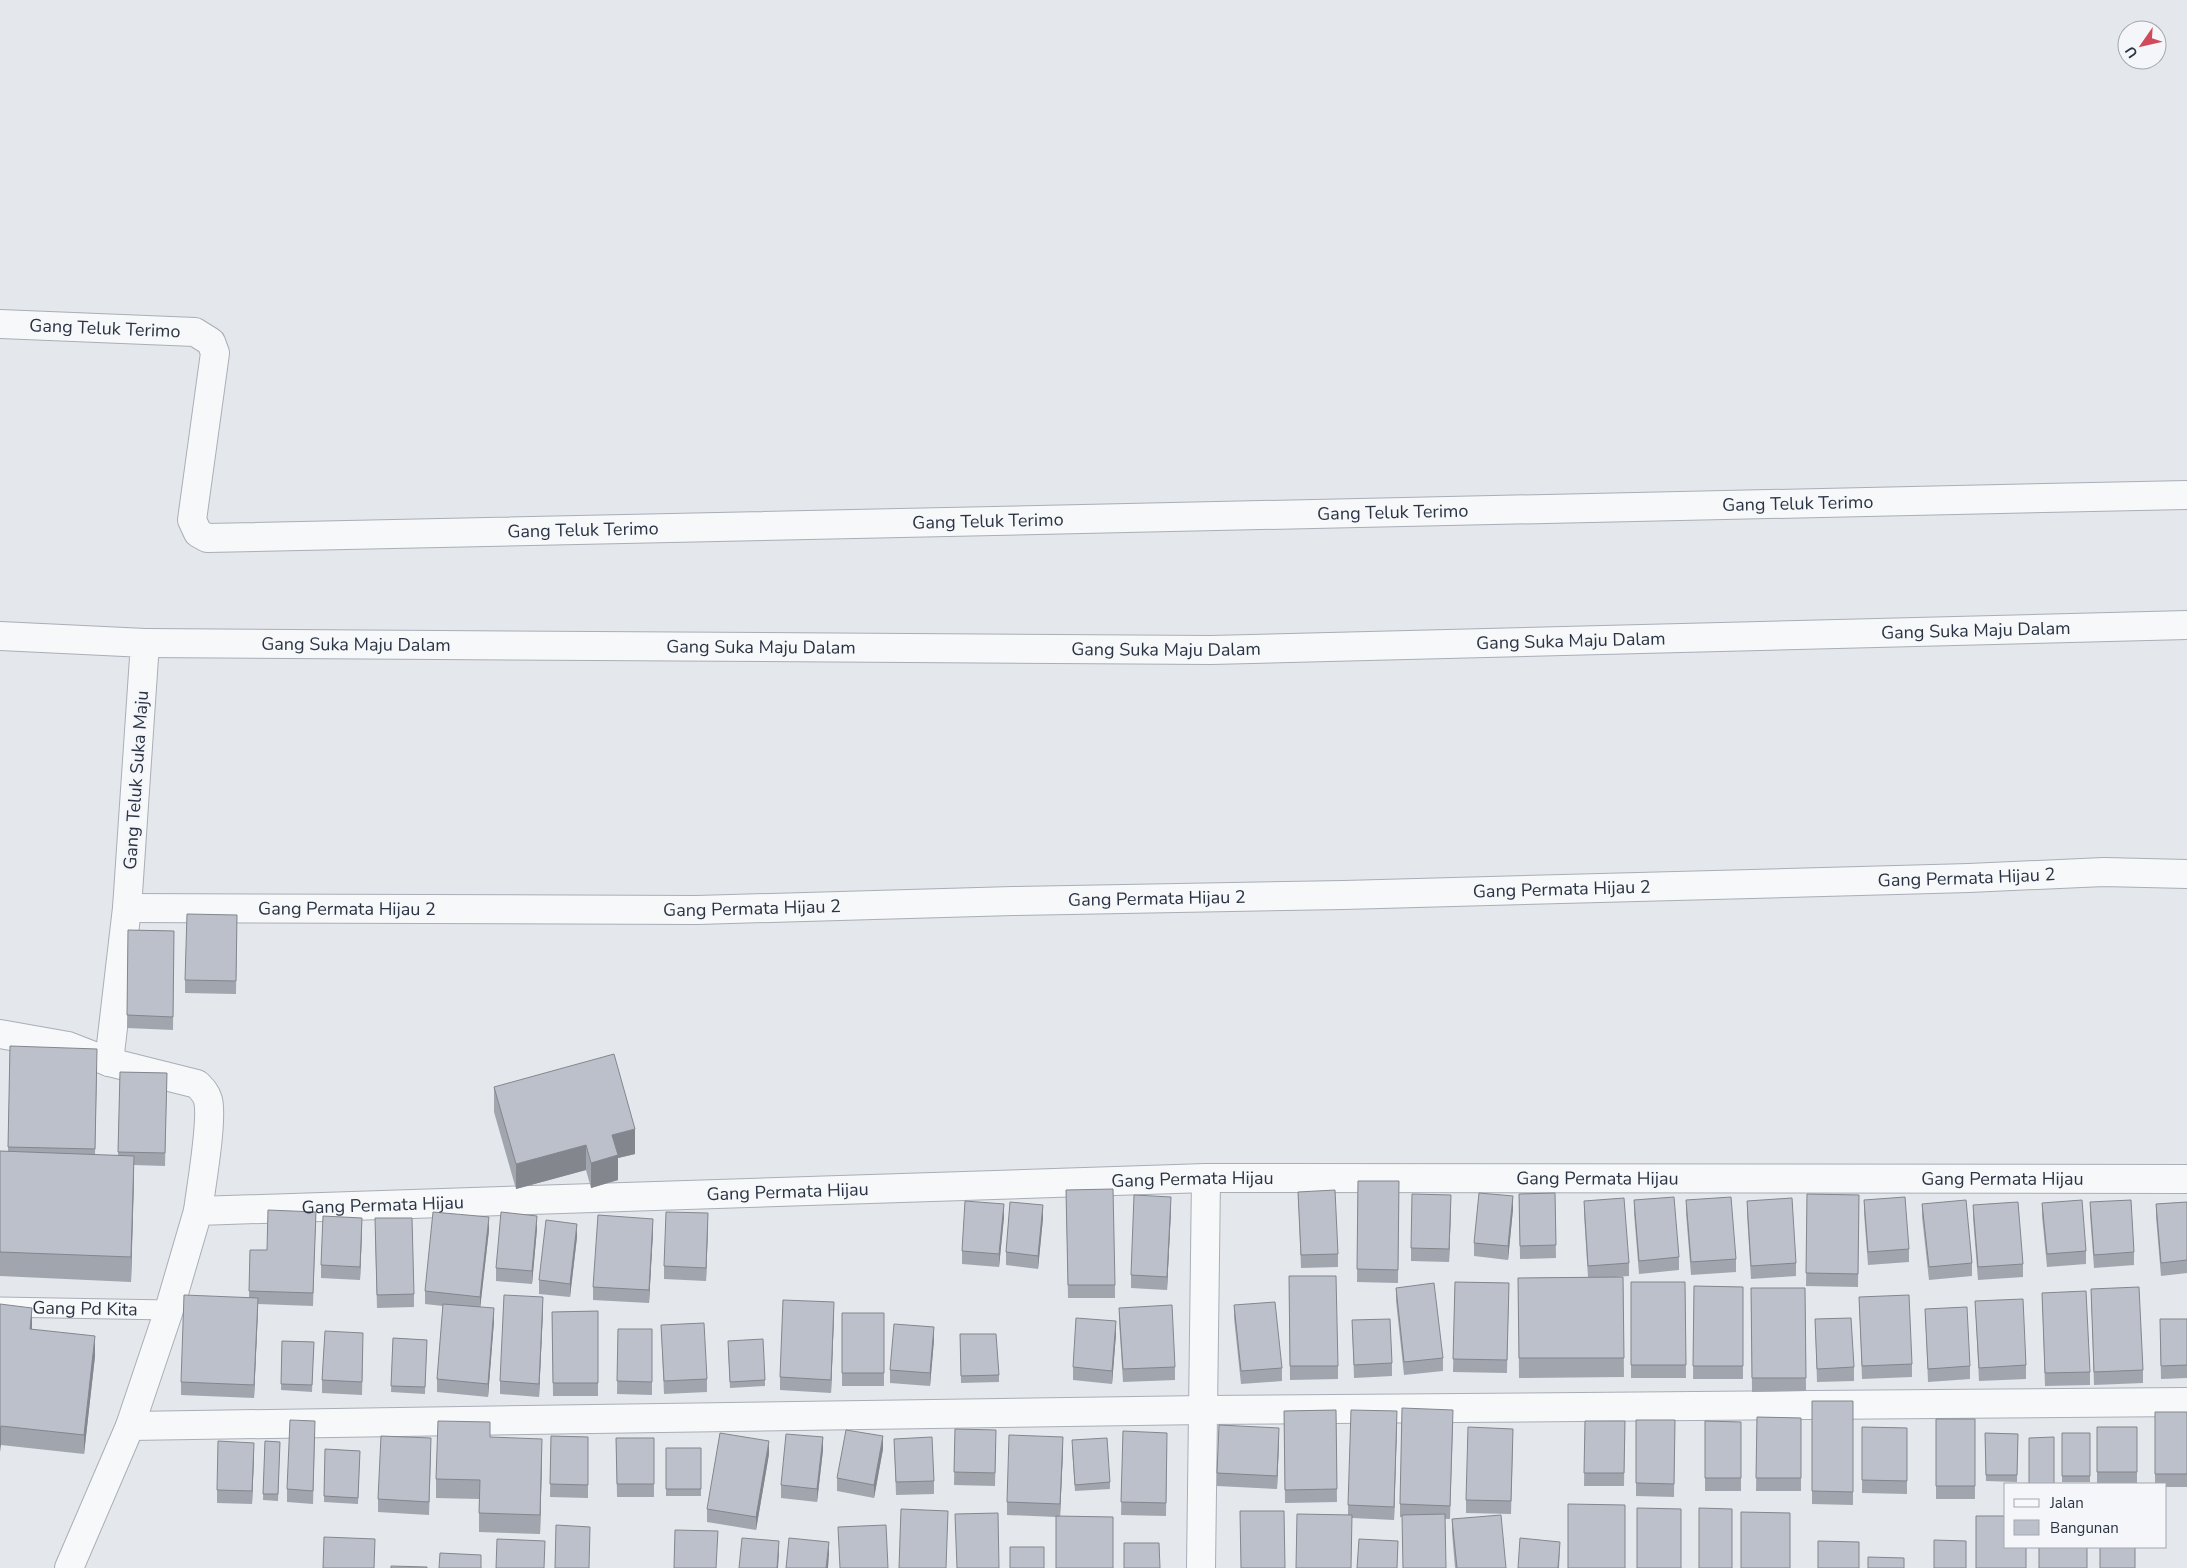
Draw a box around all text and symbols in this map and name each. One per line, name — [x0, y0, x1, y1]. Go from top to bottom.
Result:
north arrow — [2117, 20, 2167, 70]
text: U — [2121, 42, 2142, 62]
street label: Gang Teluk Terimo — [29, 313, 181, 343]
street label: Gang Teluk Terimo — [1722, 490, 1874, 517]
street label: Gang Teluk Terimo — [1317, 499, 1469, 526]
street label: Gang Teluk Terimo — [912, 507, 1064, 535]
street label: Gang Teluk Terimo — [507, 516, 659, 543]
street label: Gang Suka Maju Dalam — [1881, 616, 2071, 645]
street label: Gang Suka Maju Dalam — [1476, 626, 1666, 655]
street label: Gang Suka Maju Dalam — [261, 632, 451, 657]
street label: Gang Suka Maju Dalam — [666, 634, 856, 660]
street label: Gang Suka Maju Dalam — [1071, 637, 1261, 662]
street label: Gang Teluk Suka Maju — [118, 690, 154, 870]
street label: Gang Permata Hijau 2 — [1877, 862, 2056, 892]
street label: Gang Permata Hijau 2 — [1473, 875, 1651, 903]
street label: Gang Permata Hijau 2 — [1068, 885, 1246, 912]
street label: Gang Permata Hijau 2 — [663, 894, 841, 922]
street label: Gang Permata Hijau 2 — [258, 896, 436, 921]
street label: Gang Permata Hijau — [1111, 1166, 1274, 1193]
street label: Gang Permata Hijau — [1516, 1166, 1679, 1190]
street label: Gang Permata Hijau — [1921, 1167, 2084, 1191]
street label: Gang Permata Hijau — [706, 1177, 869, 1206]
street label: Gang Permata Hijau — [301, 1190, 464, 1220]
street label: Gang Pd Kita — [32, 1296, 138, 1321]
legend — [2004, 1483, 2167, 1548]
text: Jalan — [2049, 1493, 2084, 1513]
text: Bangunan — [2050, 1518, 2119, 1538]

